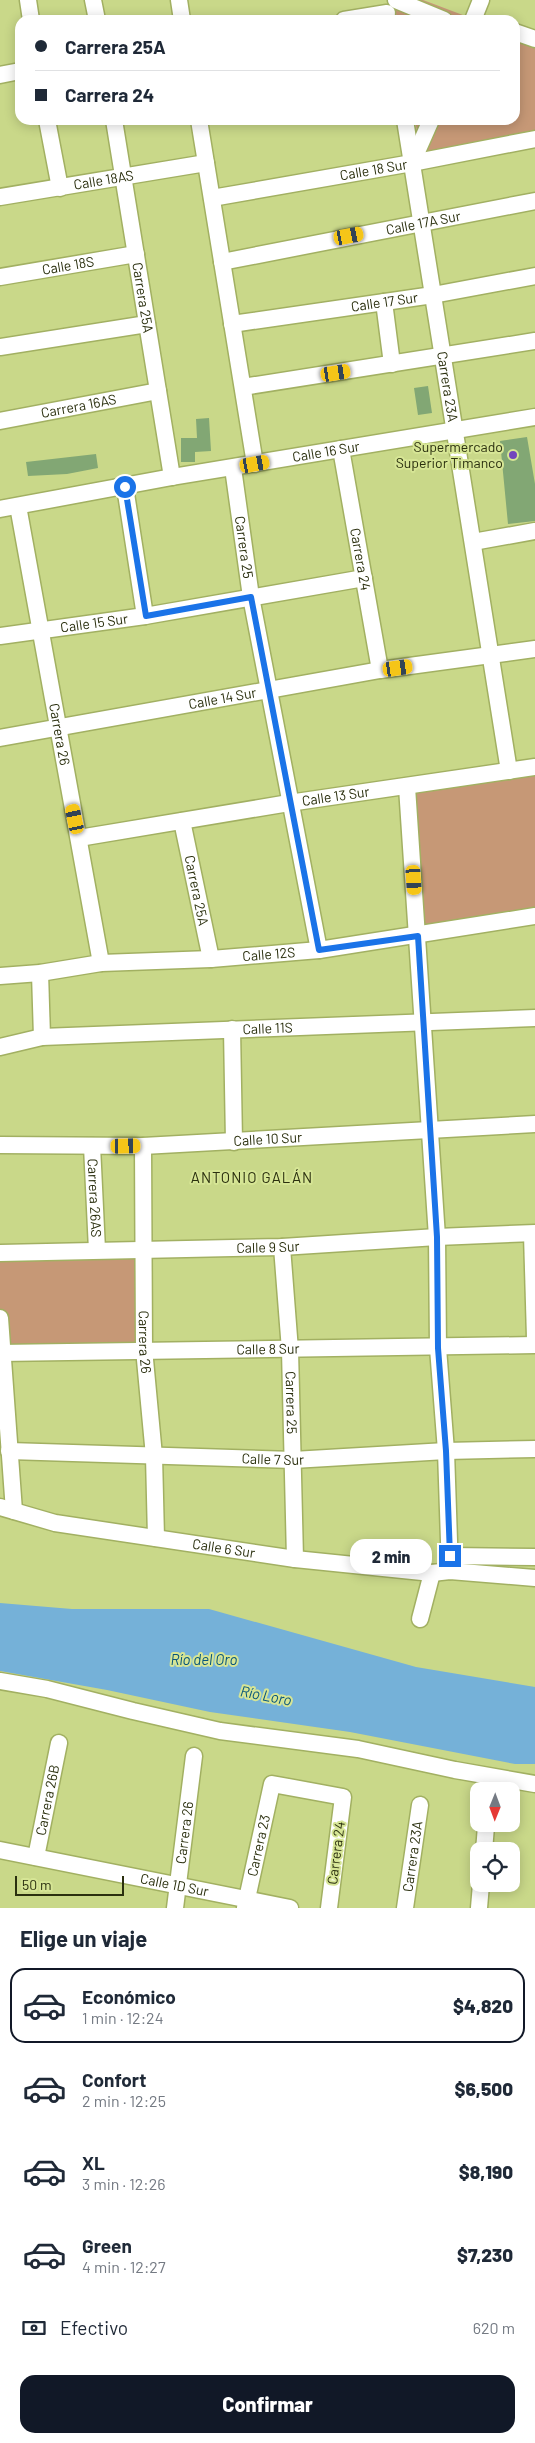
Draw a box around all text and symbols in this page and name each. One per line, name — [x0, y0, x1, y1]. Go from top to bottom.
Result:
text: Carrera 25A — [65, 35, 166, 58]
text: Carrera 24 — [65, 83, 154, 106]
street label: Calle 18 Sur — [338, 155, 408, 183]
street label: Calle 18AS — [72, 166, 135, 193]
street label: Calle 17A Sur — [384, 207, 462, 238]
car — [332, 226, 365, 246]
street label: Calle 18S — [41, 252, 95, 278]
street label: Carrera 25A — [129, 261, 158, 335]
street label: Calle 17 Sur — [350, 288, 419, 315]
street label: Carrera 23A — [434, 350, 462, 424]
car — [320, 363, 351, 383]
street label: Carrera 16AS — [39, 390, 118, 421]
street label: Calle 16 Sur — [291, 437, 361, 465]
place label: Supermercado Superior Timanco — [396, 438, 503, 471]
marker: Supermercado Superior Timanco — [507, 449, 519, 461]
car — [238, 454, 271, 474]
route start — [114, 476, 136, 498]
street label: Carrera 25 — [232, 515, 257, 580]
street label: Carrera 24 — [347, 526, 375, 592]
street label: Calle 15 Sur — [59, 609, 129, 636]
car — [382, 658, 413, 678]
street label: Calle 14 Sur — [187, 683, 258, 712]
street label: Carrera 26 — [46, 702, 74, 767]
street label: Calle 13 Sur — [301, 782, 370, 809]
car — [64, 803, 85, 835]
street label: Carrera 25A — [181, 854, 213, 928]
car — [405, 865, 422, 895]
street label: Calle 12S — [242, 943, 296, 964]
street label: Calle 11S — [242, 1018, 293, 1037]
street label: Calle 10 Sur — [233, 1128, 303, 1149]
car — [110, 1138, 141, 1154]
street label: Carrera 26AS — [85, 1158, 105, 1238]
district label: ANTONIO GALÁN — [191, 1168, 313, 1186]
street label: Calle 9 Sur — [236, 1237, 300, 1256]
street label: Carrera 26 — [136, 1310, 155, 1374]
street label: Calle 8 Sur — [236, 1340, 300, 1357]
street label: Carrera 25 — [283, 1371, 301, 1434]
street label: Calle 7 Sur — [241, 1449, 305, 1468]
street label: Calle 6 Sur — [191, 1535, 256, 1561]
callout: 2 min — [350, 1538, 432, 1574]
route end — [439, 1545, 461, 1567]
text: 2 min — [372, 1547, 410, 1566]
water label: Río del Oro — [171, 1650, 238, 1668]
water label: Río Loro — [239, 1681, 294, 1709]
street label: Carrera 26B — [32, 1763, 62, 1837]
north arrow — [470, 1782, 520, 1832]
map controls — [470, 1782, 520, 1892]
street label: Carrera 26 — [172, 1800, 196, 1865]
street label: Carrera 23 — [243, 1813, 273, 1878]
street label: Carrera 23A — [398, 1819, 426, 1893]
street label: Carrera 24 — [323, 1820, 348, 1885]
button: locate — [470, 1842, 520, 1892]
street label: Calle 1D Sur — [139, 1869, 210, 1900]
scale bar — [15, 1873, 124, 1896]
text: 50 m — [22, 1876, 51, 1893]
text: Elige un viaje — [20, 1925, 147, 1951]
icon: car — [22, 1983, 67, 2028]
text: Económico — [82, 1985, 176, 2008]
text: $4,820 — [453, 1994, 513, 2017]
text: 1 min · 12:24 — [82, 2008, 164, 2027]
icon: car — [22, 2066, 67, 2111]
text: Confort — [82, 2068, 146, 2091]
text: $6,500 — [455, 2077, 513, 2100]
text: 2 min · 12:25 — [82, 2091, 166, 2110]
icon: car — [22, 2149, 67, 2194]
text: XL — [82, 2151, 105, 2174]
text: $8,190 — [459, 2160, 513, 2183]
text: 3 min · 12:26 — [82, 2174, 166, 2193]
icon: car — [22, 2232, 67, 2277]
text: Green — [82, 2234, 132, 2257]
text: $7,230 — [457, 2243, 513, 2266]
text: 4 min · 12:27 — [82, 2257, 165, 2276]
icon: cash — [20, 2314, 48, 2342]
text: Efectivo — [60, 2316, 128, 2339]
text: 620 m — [473, 2318, 515, 2337]
button: Confirmar — [20, 2375, 515, 2433]

